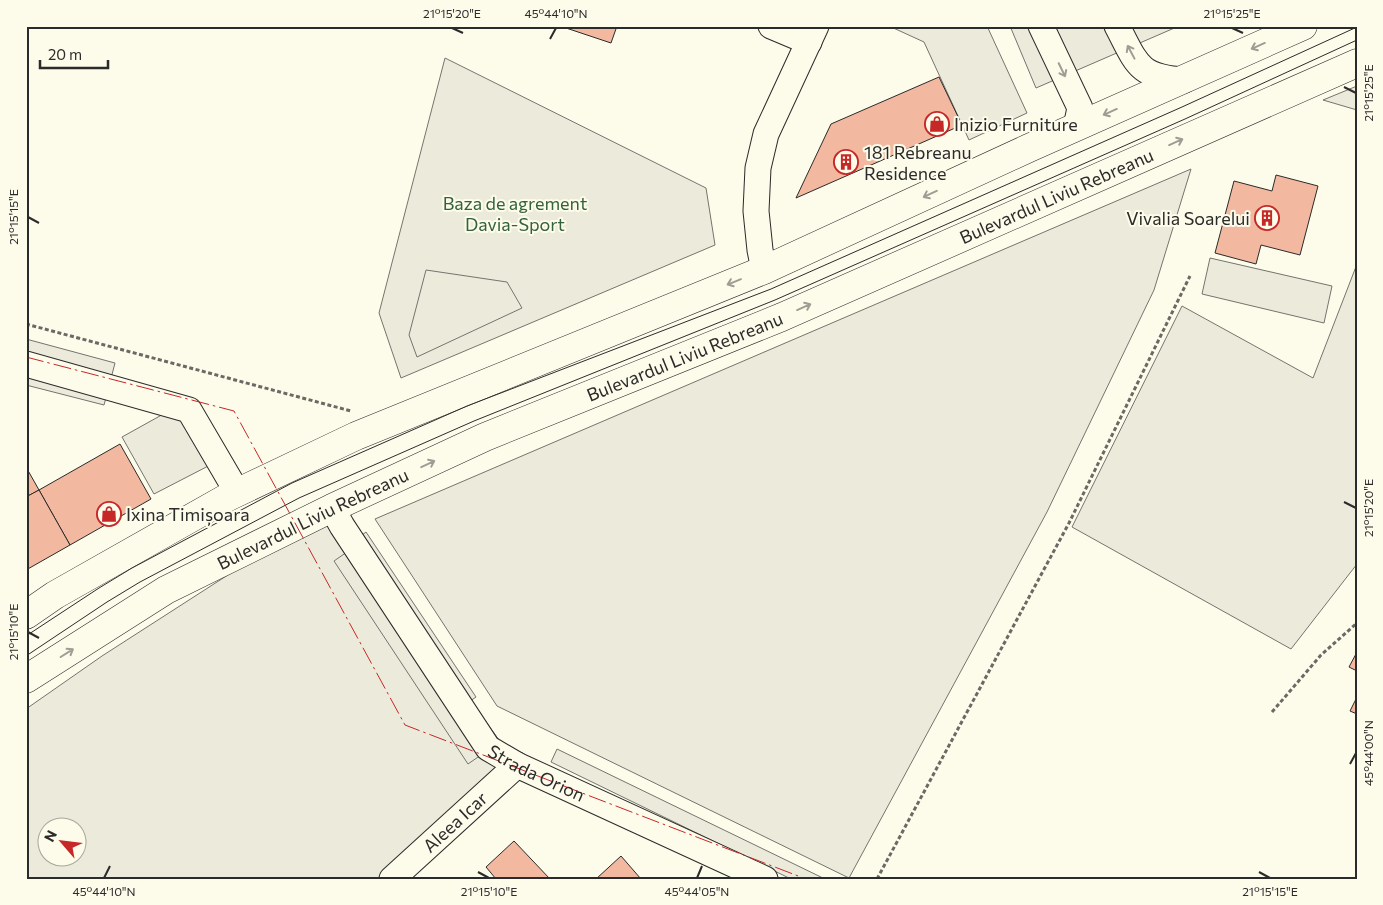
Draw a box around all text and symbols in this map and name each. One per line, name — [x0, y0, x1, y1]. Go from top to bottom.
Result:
text: 21°15'20"E — [423, 6, 481, 20]
text: 45°44'10"N — [524, 6, 588, 20]
text: 21°15'25"E — [1203, 6, 1261, 20]
scale bar — [40, 38, 108, 70]
one-way arrow — [1251, 42, 1266, 52]
text: 20 m — [48, 45, 82, 63]
one-way arrow — [1126, 45, 1135, 60]
one-way arrow — [1057, 62, 1067, 77]
text: 21°15'25"E — [1361, 64, 1375, 122]
one-way arrow — [1103, 108, 1118, 118]
shop icon: Inizio Furniture — [924, 111, 950, 137]
place label: Inizio Furniture — [954, 113, 1078, 135]
one-way arrow — [1168, 137, 1183, 147]
place label: 181 Rebreanu Residence — [864, 141, 972, 184]
street label: Bulevardul Liviu Rebreanu — [956, 143, 1157, 248]
building icon: 181 Rebreanu Residence — [833, 149, 859, 175]
text: 21°15'15"E — [6, 189, 20, 245]
one-way arrow — [923, 189, 938, 199]
park label: Baza de agrement Davia-Sport — [443, 192, 587, 235]
building icon: Vivalia Soarelui — [1254, 205, 1280, 231]
place label: Vivalia Soarelui — [1126, 207, 1250, 229]
one-way arrow — [727, 278, 742, 287]
one-way arrow — [796, 302, 811, 312]
street label: Bulevardul Liviu Rebreanu — [583, 307, 786, 406]
one-way arrow — [420, 459, 435, 468]
street label: Bulevardul Liviu Rebreanu — [213, 463, 412, 574]
text: 21°15'20"E — [1361, 479, 1375, 537]
shop icon: Ixina Timișoara — [96, 501, 122, 527]
place label: Ixina Timișoara — [126, 503, 250, 526]
text: 21°15'10"E — [6, 604, 20, 660]
one-way arrow — [60, 648, 74, 658]
text: 45°44'00"N — [1361, 720, 1375, 786]
street label: Strada Orion — [484, 740, 589, 806]
street label: Aleea Icar — [418, 787, 492, 857]
north arrow — [38, 818, 88, 868]
text: N — [40, 827, 60, 844]
text: 45°44'10"N — [72, 884, 136, 898]
text: 21°15'10"E — [461, 884, 517, 898]
text: 45°44'05"N — [665, 884, 729, 898]
text: 21°15'15"E — [1242, 884, 1298, 898]

